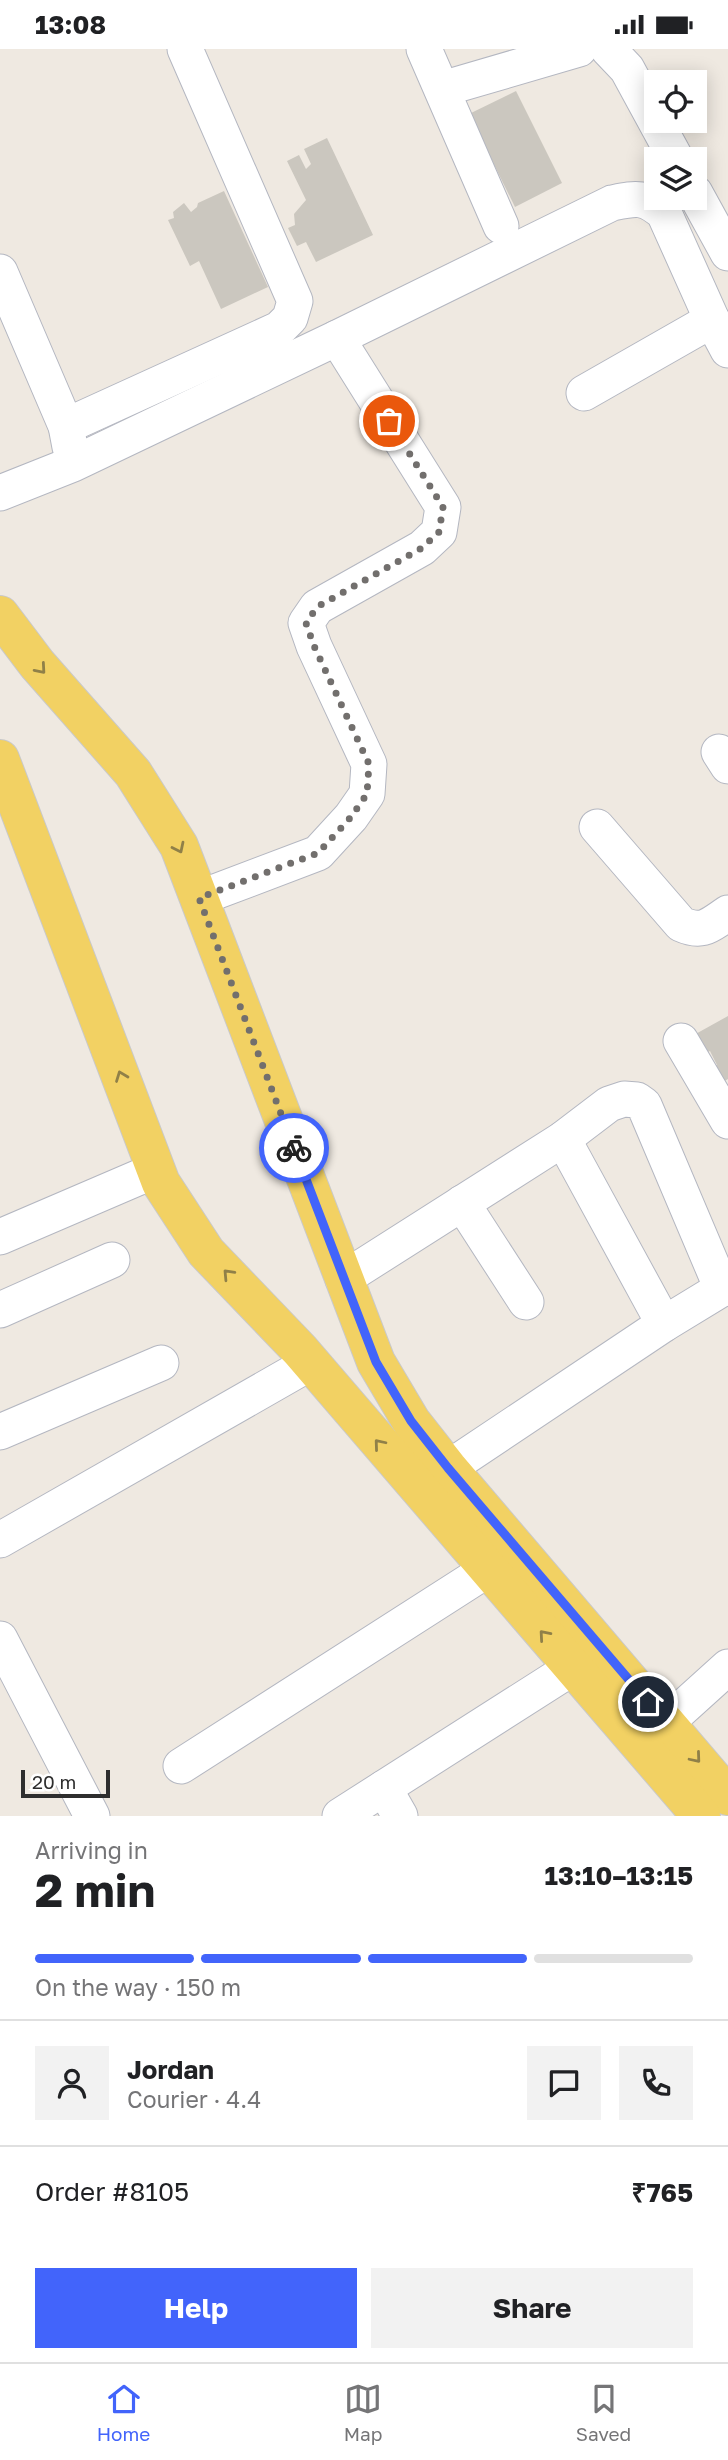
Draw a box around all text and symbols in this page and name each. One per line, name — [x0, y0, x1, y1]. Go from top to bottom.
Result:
text: 13:08 — [35, 9, 106, 40]
map controls — [644, 70, 707, 210]
button: locate — [644, 70, 707, 133]
button: layers — [644, 147, 707, 210]
pin — [359, 391, 419, 451]
icon: bag — [370, 402, 408, 440]
one-way arrow — [33, 660, 45, 673]
one-way arrow — [171, 841, 185, 853]
one-way arrow — [115, 1071, 129, 1083]
courier — [259, 1113, 329, 1183]
icon: bike — [275, 1129, 313, 1167]
one-way arrow — [223, 1270, 236, 1283]
one-way arrow — [375, 1439, 387, 1452]
one-way arrow — [540, 1630, 552, 1643]
pin — [618, 1672, 678, 1732]
icon: home — [629, 1683, 667, 1721]
one-way arrow — [688, 1750, 700, 1763]
scale bar — [21, 1767, 110, 1799]
text: 20 m — [32, 1770, 76, 1793]
text: Arriving in — [35, 1836, 148, 1864]
text: 13:10–13:15 — [545, 1860, 693, 1891]
text: 2 min — [35, 1862, 155, 1917]
text: On the way · 150 m — [35, 1973, 241, 2001]
button: person — [35, 2046, 109, 2120]
button: chat — [527, 2046, 601, 2120]
button: phone — [619, 2046, 693, 2120]
text: Jordan — [127, 2054, 214, 2085]
text: Courier · 4.4 — [127, 2085, 261, 2113]
text: Order #8105 — [35, 2176, 189, 2207]
text: ₹765 — [632, 2177, 693, 2208]
button: Help — [35, 2268, 357, 2348]
button: Share — [371, 2268, 693, 2348]
tab: Home — [97, 2380, 150, 2445]
tab: Map — [344, 2380, 382, 2445]
tab: Saved — [576, 2380, 631, 2445]

